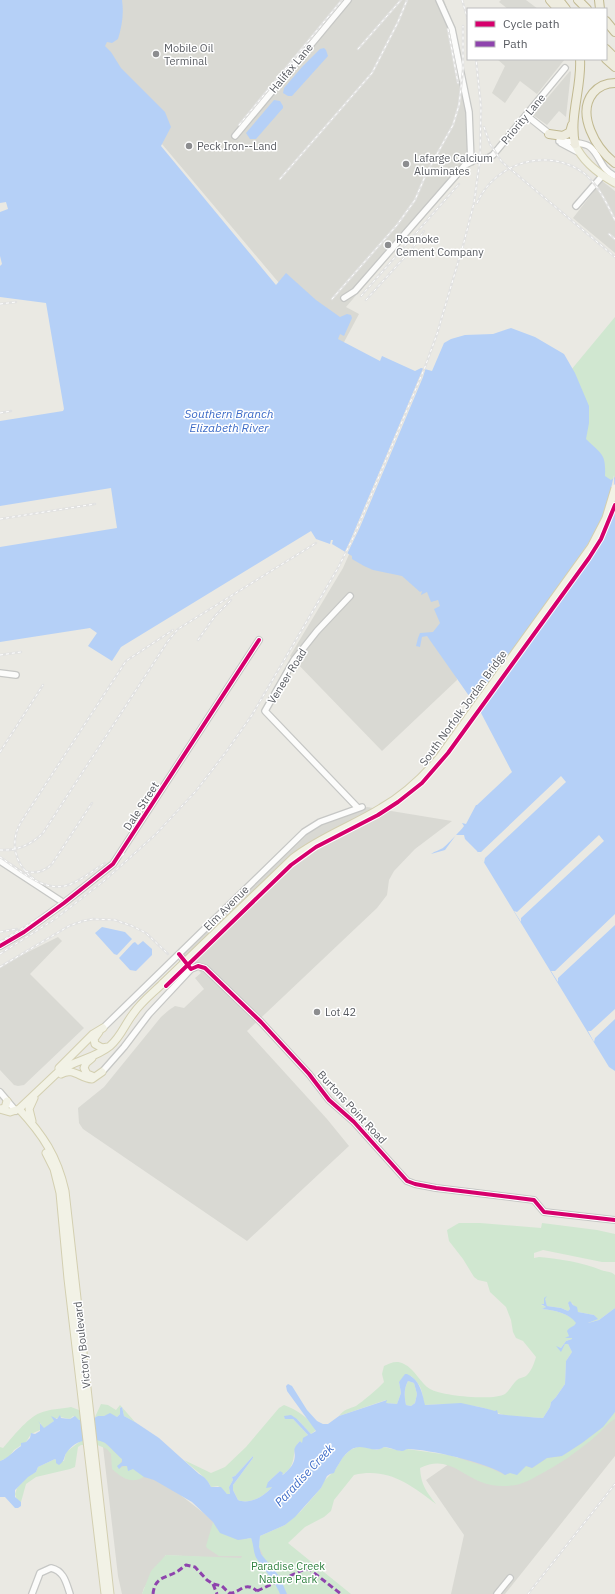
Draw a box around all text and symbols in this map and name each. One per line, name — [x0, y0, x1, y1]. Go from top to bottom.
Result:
legend — [467, 8, 607, 60]
text: Cycle path — [503, 16, 560, 31]
text: Path — [503, 36, 528, 51]
street label: Halifax Lane — [266, 40, 316, 96]
place label: Mobile Oil Terminal — [164, 41, 213, 68]
marker: Mobile Oil Terminal — [151, 49, 161, 59]
street label: Priority Lane — [498, 91, 548, 147]
place label: Peck Iron--Land — [197, 139, 277, 153]
marker: Peck Iron--Land — [184, 141, 194, 151]
place label: Lafarge Calcium Aluminates — [414, 151, 493, 178]
marker: Lafarge Calcium Aluminates — [401, 159, 411, 169]
place label: Roanoke Cement Company — [396, 232, 484, 259]
marker: Roanoke Cement Company — [383, 240, 393, 250]
water label: Southern Branch Elizabeth River — [184, 406, 274, 435]
street label: Veneer Road — [264, 646, 310, 706]
street label: South Norfolk Jordan Bridge — [416, 647, 510, 769]
street label: Dale Street — [120, 779, 162, 833]
street label: Elm Avenue — [200, 882, 252, 934]
place label: Lot 42 — [325, 1005, 356, 1019]
marker: Lot 42 — [312, 1007, 322, 1017]
street label: Burtons Point Road — [314, 1067, 390, 1147]
street label: Victory Boulevard — [70, 1301, 94, 1389]
water label: Paradise Creek — [271, 1440, 337, 1509]
park label: Paradise Creek Nature Park — [251, 1559, 325, 1586]

